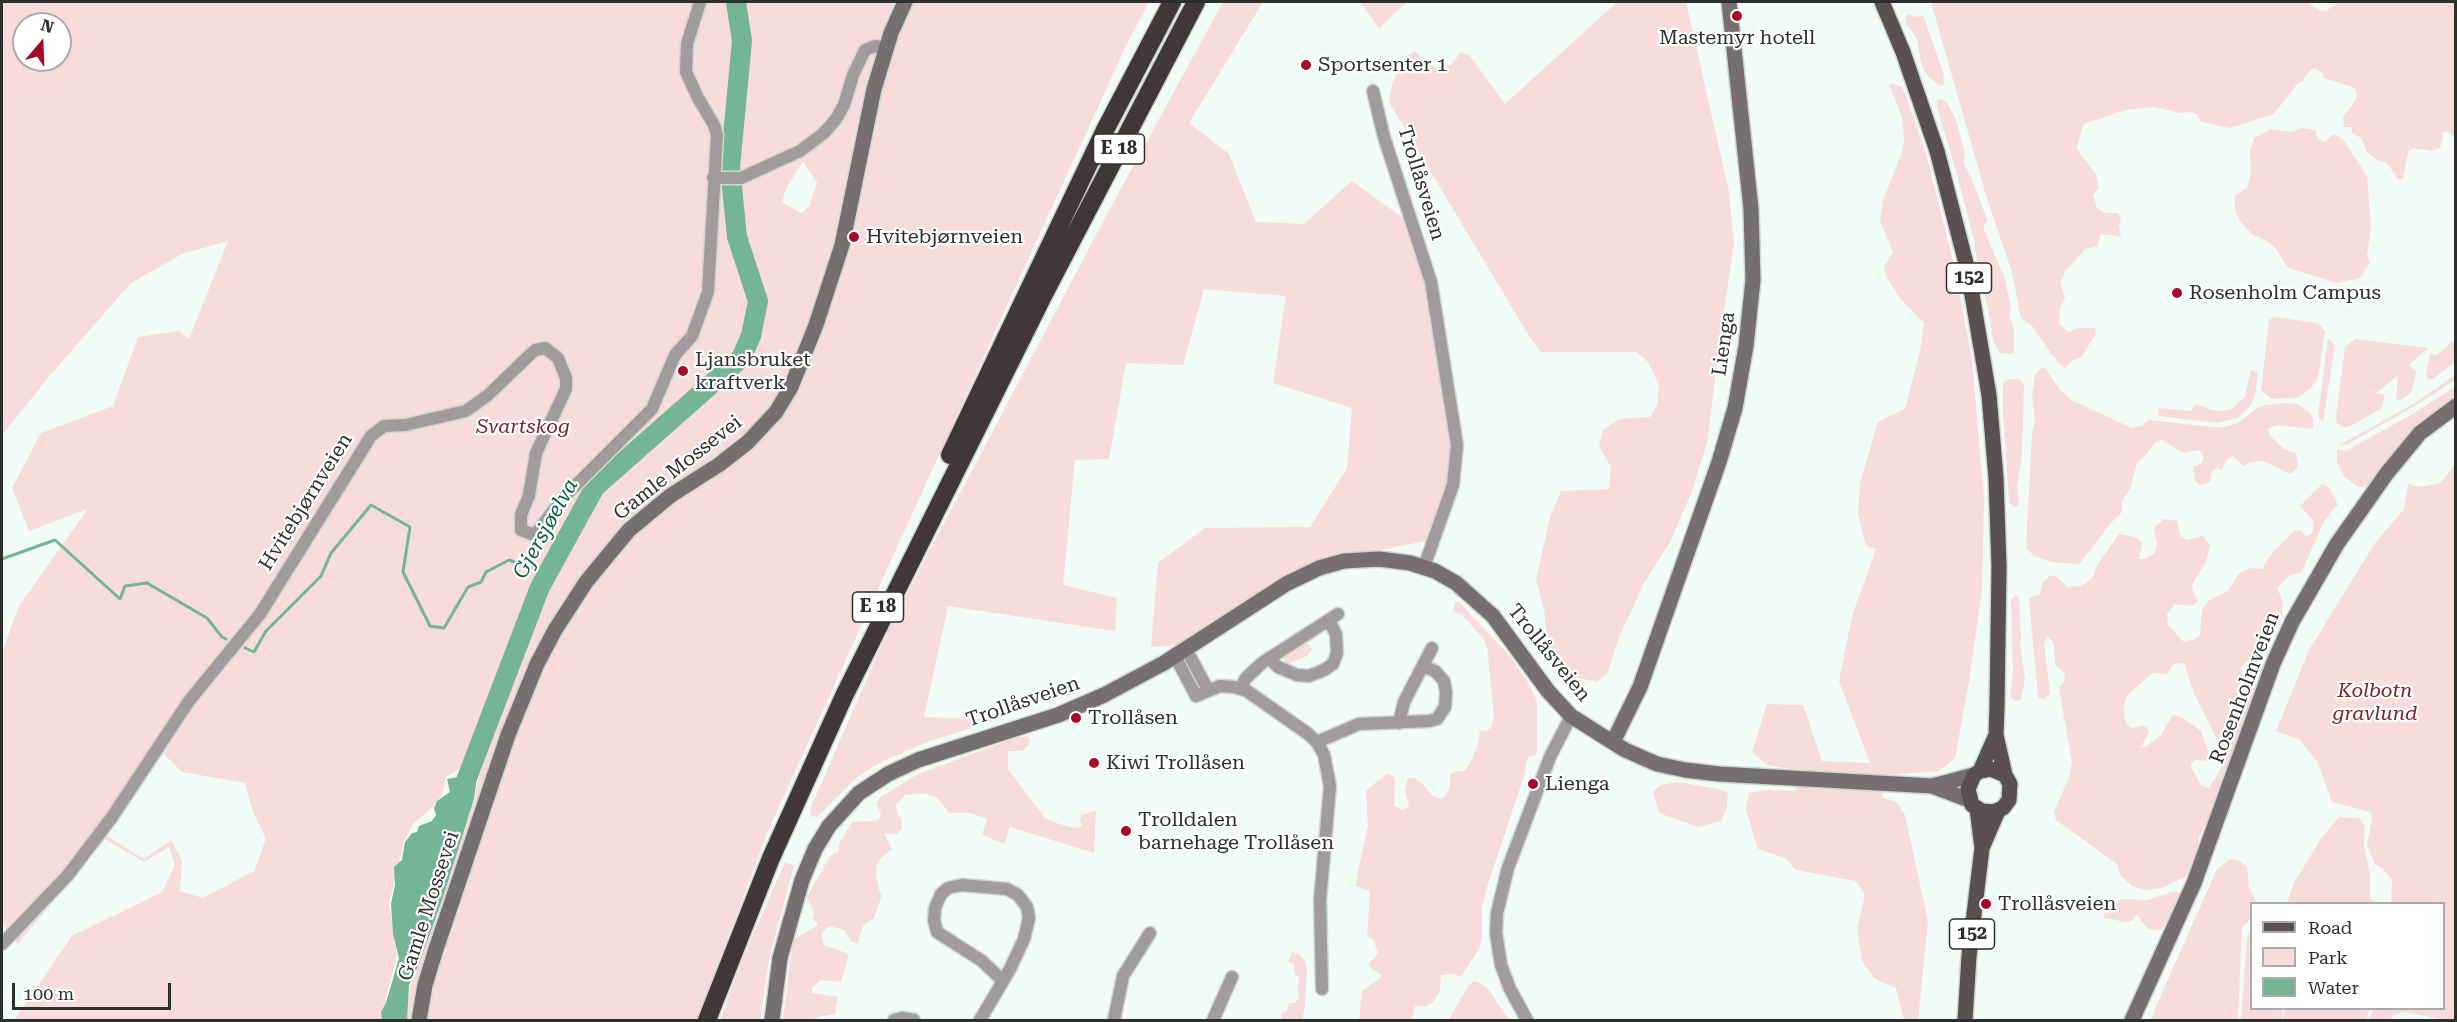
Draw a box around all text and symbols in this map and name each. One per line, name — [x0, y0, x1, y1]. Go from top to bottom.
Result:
marker: Mastemyr hotell — [1730, 9, 1744, 23]
north arrow — [12, 12, 72, 72]
text: N — [38, 15, 56, 37]
place label: Mastemyr hotell — [1659, 26, 1815, 50]
place label: Sportsenter 1 — [1318, 53, 1448, 77]
marker: Sportsenter 1 — [1299, 58, 1313, 72]
street label: Trollåsveien — [1392, 123, 1450, 243]
road number: E 18 — [1094, 134, 1144, 164]
place label: Hvitebjørnveien — [866, 225, 1023, 249]
marker: Hvitebjørnveien — [847, 230, 861, 244]
road number: 152 — [1946, 263, 1992, 293]
place label: Rosenholm Campus — [2189, 281, 2381, 305]
marker: Rosenholm Campus — [2170, 286, 2184, 300]
street label: Lienga — [1708, 310, 1740, 378]
place label: Ljansbruket kraftverk — [695, 348, 811, 395]
marker: Ljansbruket kraftverk — [676, 364, 690, 378]
street label: Gamle Mossevei — [609, 410, 747, 526]
park label: Svartskog — [476, 415, 570, 439]
street label: Hvitebjørnveien — [254, 429, 358, 575]
water label: Gjersjøelva — [508, 475, 584, 583]
road number: E 18 — [852, 592, 904, 622]
street label: Trollåsveien — [1502, 599, 1596, 707]
street label: Rosenholmveien — [2205, 609, 2285, 767]
street label: Trollåsveien — [963, 671, 1083, 733]
park label: Kolbotn gravlund — [2332, 679, 2418, 726]
place label: Trollåsen — [1088, 706, 1178, 730]
marker: Trollåsen — [1069, 711, 1083, 725]
place label: Kiwi Trollåsen — [1106, 751, 1245, 775]
marker: Kiwi Trollåsen — [1087, 756, 1101, 770]
place label: Lienga — [1545, 772, 1610, 796]
marker: Lienga — [1526, 777, 1540, 791]
place label: Trolldalen barnehage Trollåsen — [1138, 808, 1334, 855]
marker: Trolldalen barnehage Trollåsen — [1119, 824, 1133, 838]
street label: Gamle Mossevei — [393, 828, 465, 984]
place label: Trollåsveien — [1998, 892, 2116, 916]
marker: Trollåsveien — [1979, 897, 1993, 911]
legend — [2250, 902, 2445, 1010]
text: Road — [2308, 917, 2352, 938]
road number: 152 — [1950, 919, 1994, 949]
text: Park — [2308, 947, 2348, 968]
scale bar — [15, 971, 174, 1009]
text: Water — [2308, 977, 2359, 998]
text: 100 m — [23, 983, 74, 1004]

